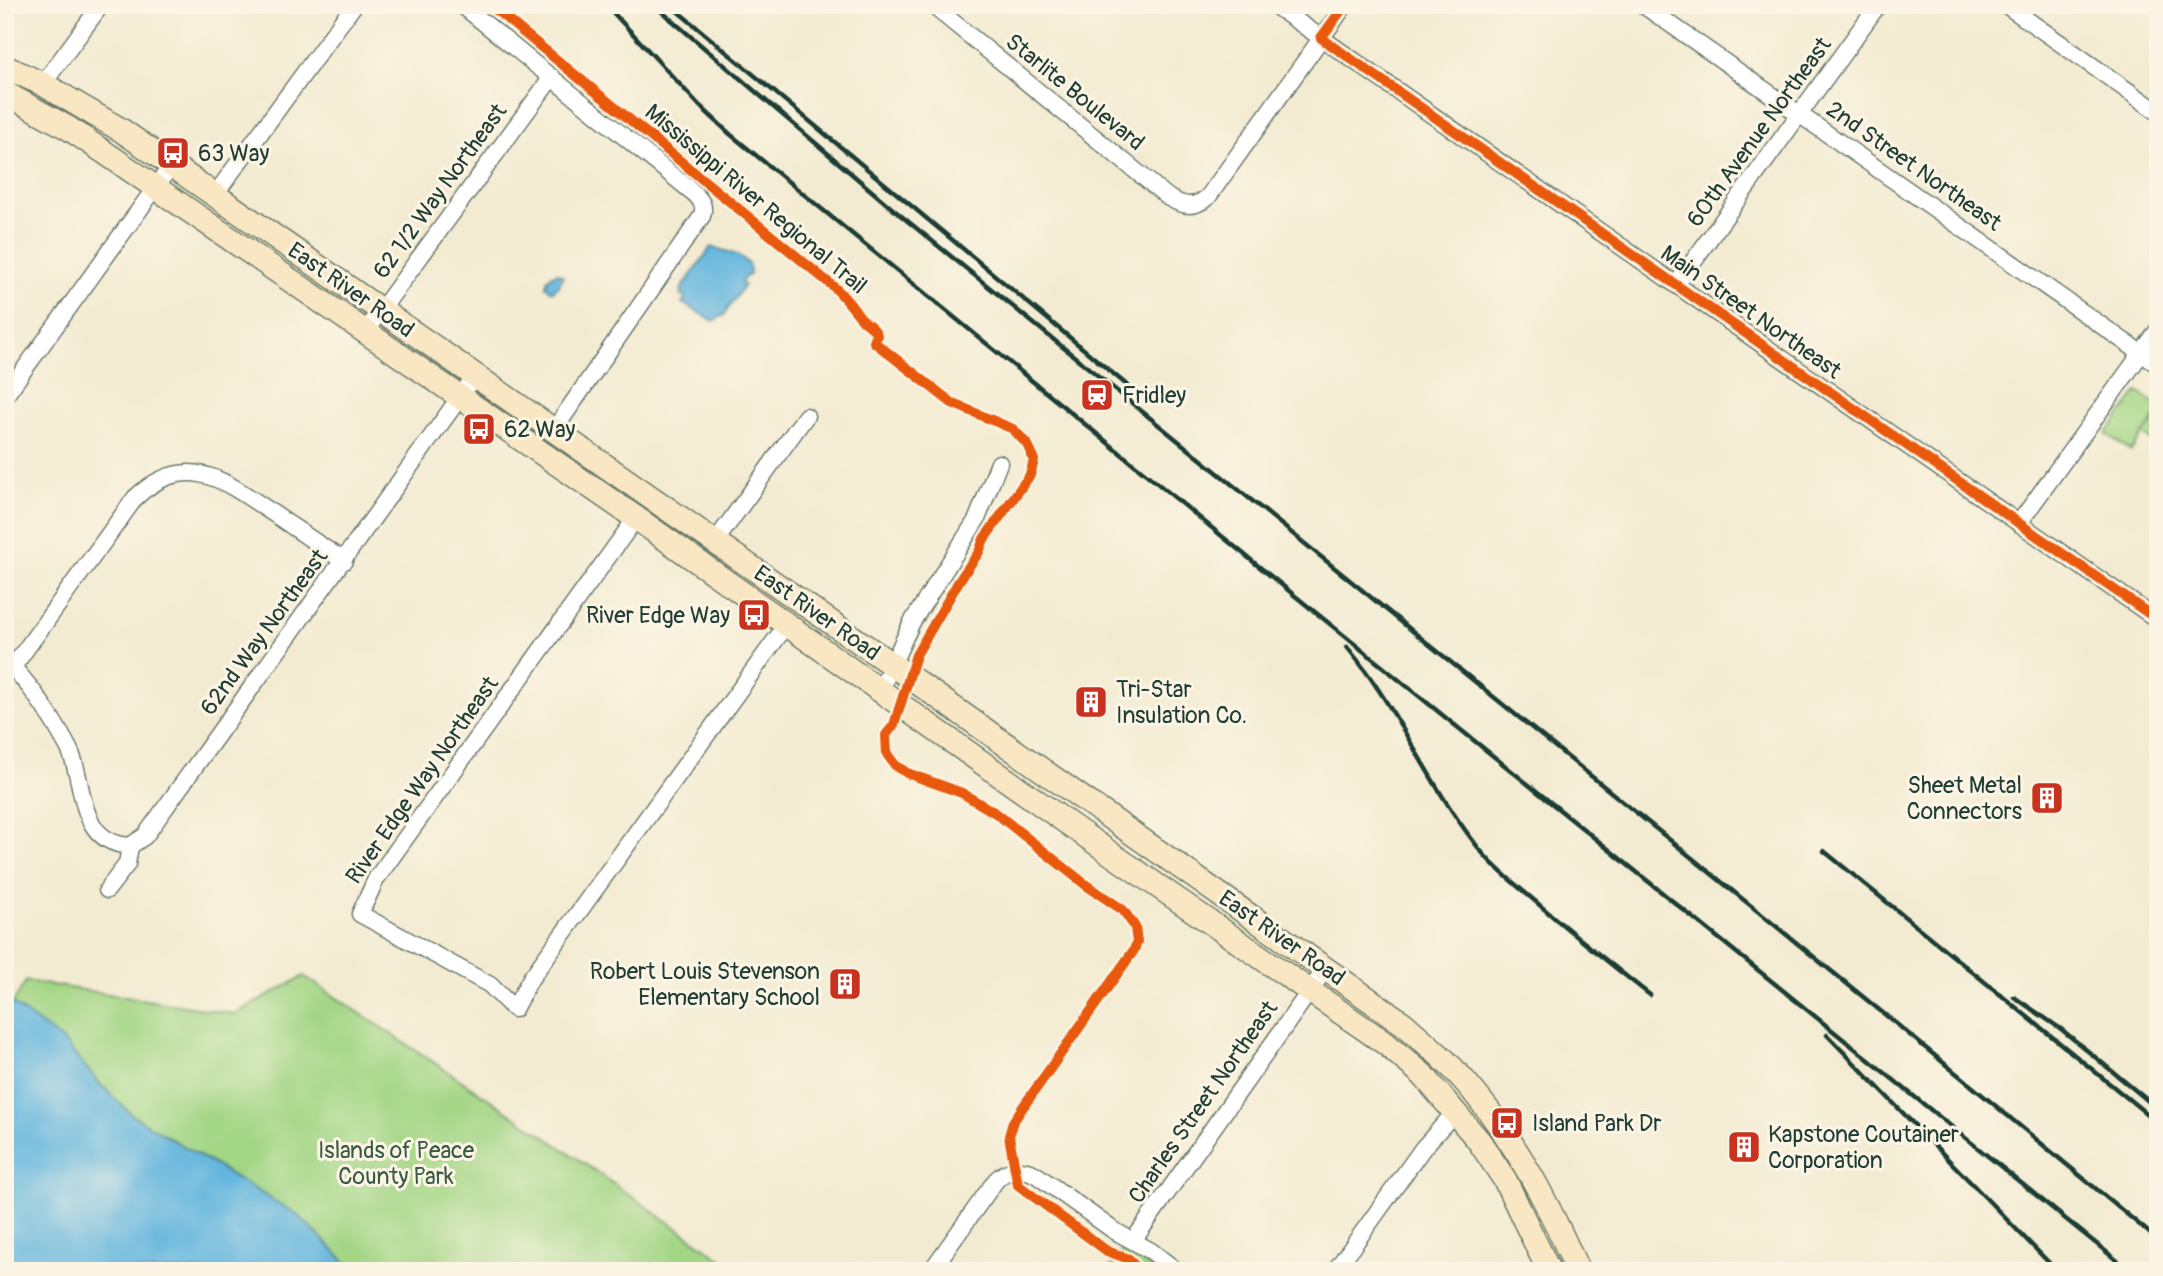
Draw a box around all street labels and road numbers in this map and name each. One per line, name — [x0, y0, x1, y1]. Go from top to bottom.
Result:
street label: Starlite Boulevard — [1000, 27, 1150, 157]
street label: 60th Avenue Northeast — [1680, 31, 1838, 233]
street label: 2nd Street Northeast — [1821, 95, 2008, 238]
street label: 62 1/2 Way Northeast — [367, 97, 514, 284]
street label: Mississippi River Regional Trail — [639, 98, 873, 300]
street label: East River Road — [282, 236, 420, 344]
street label: Main Street Northeast — [1655, 239, 1848, 386]
street label: 62nd Way Northeast — [194, 543, 334, 721]
street label: East River Road — [748, 559, 886, 667]
street label: River Edge Way Northeast — [339, 670, 505, 889]
street label: East River Road — [1213, 884, 1351, 992]
street label: Charles Street Northeast — [1122, 994, 1284, 1209]

